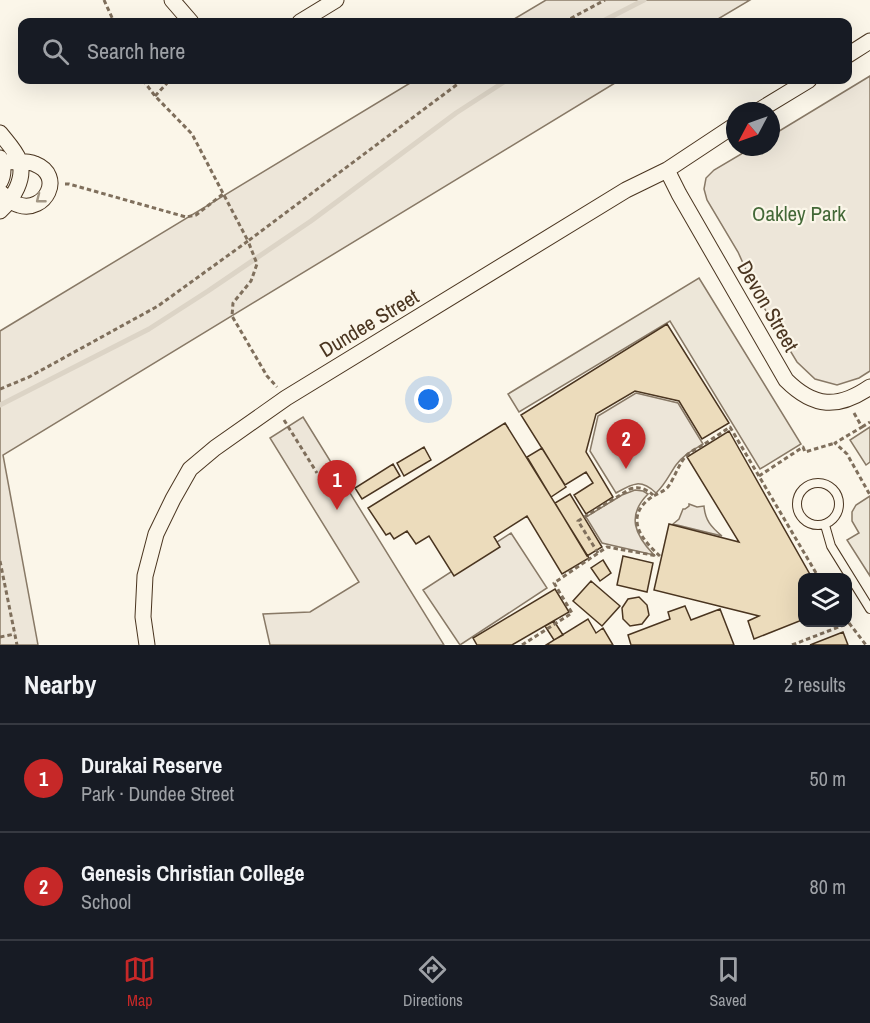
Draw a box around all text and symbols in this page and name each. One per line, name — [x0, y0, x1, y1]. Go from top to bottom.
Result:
search box — [18, 18, 852, 84]
icon: search — [39, 35, 72, 68]
text: Search here — [87, 36, 185, 66]
north arrow — [726, 102, 780, 156]
one-way arrow — [36, 192, 47, 203]
park label: Oakley Park — [752, 199, 846, 228]
street label: Devon Street — [730, 255, 806, 357]
street label: Dundee Street — [314, 282, 424, 364]
your location — [414, 385, 443, 414]
pin: 2 — [606, 420, 646, 469]
pin: 1 — [318, 460, 356, 510]
map controls — [798, 573, 852, 627]
button: layers — [798, 573, 852, 627]
text: Nearby — [24, 667, 96, 702]
text: 2 results — [784, 671, 846, 698]
text: Durakai Reserve — [81, 750, 222, 780]
text: 1 — [39, 765, 48, 792]
text: 50 m — [810, 765, 846, 792]
text: Park · Dundee Street — [81, 780, 234, 807]
text: Genesis Christian College — [81, 858, 305, 888]
text: 2 — [39, 873, 48, 900]
text: 80 m — [810, 873, 846, 900]
text: School — [81, 888, 131, 915]
tab: Map — [123, 953, 156, 1011]
tab: Directions — [403, 953, 463, 1011]
tab: Saved — [709, 953, 747, 1011]

